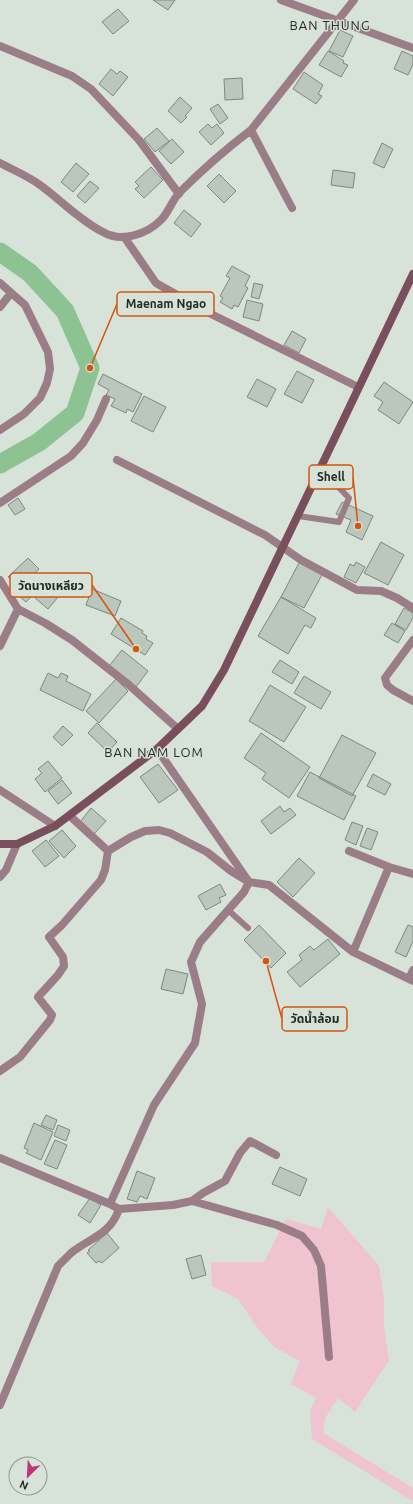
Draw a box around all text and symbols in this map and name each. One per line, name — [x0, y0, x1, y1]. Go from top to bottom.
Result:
district label: BAN THUNG — [289, 18, 371, 32]
callout: Maenam Ngao — [117, 292, 214, 316]
text: Maenam Ngao — [126, 297, 206, 310]
callout: Shell — [309, 465, 353, 489]
text: Shell — [317, 470, 345, 483]
callout: วัดนางเหลียว — [10, 573, 92, 597]
text: วัดนางเหลียว — [18, 579, 84, 592]
district label: BAN NAM LOM — [104, 745, 204, 759]
callout: วัดน้ำล้อม — [282, 1007, 347, 1031]
text: วัดน้ำล้อม — [291, 1010, 339, 1025]
north arrow — [8, 1456, 48, 1496]
text: N — [18, 1478, 30, 1492]

